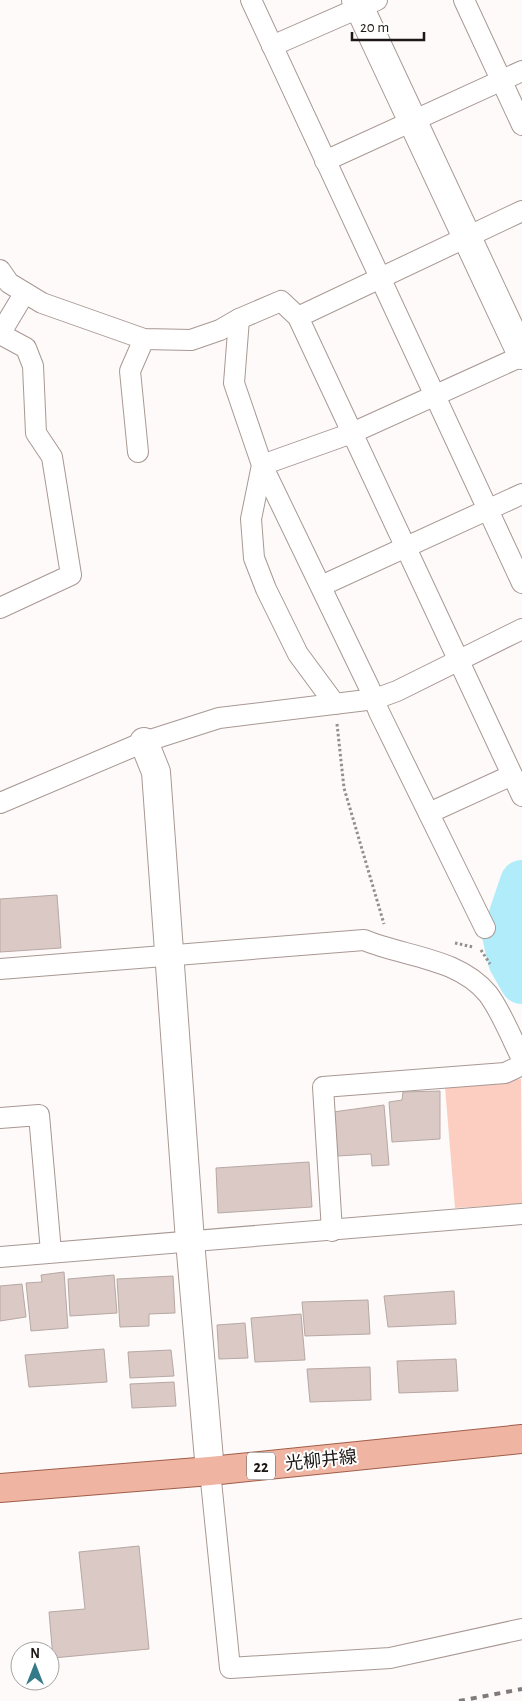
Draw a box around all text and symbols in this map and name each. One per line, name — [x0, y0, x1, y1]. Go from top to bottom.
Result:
scale bar — [352, 10, 424, 42]
text: 20 m — [360, 20, 389, 35]
street label: 光柳井線 — [284, 1446, 358, 1474]
road number: 22 — [247, 1452, 275, 1480]
north arrow — [10, 1641, 60, 1691]
text: N — [30, 1647, 40, 1661]

